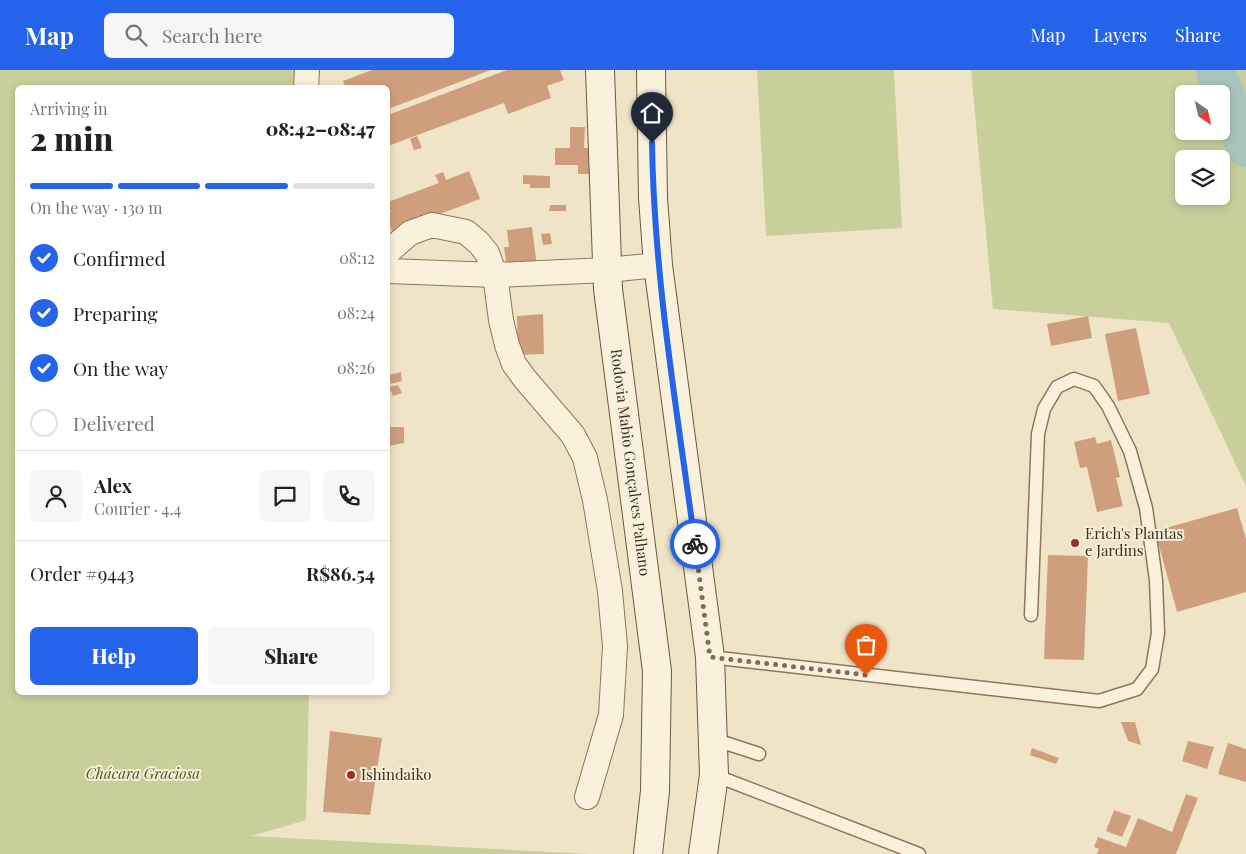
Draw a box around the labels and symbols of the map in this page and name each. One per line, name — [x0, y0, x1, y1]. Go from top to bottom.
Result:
north arrow — [1175, 85, 1230, 140]
pin — [631, 92, 673, 143]
street label: Rodovia Mabio Gonçalves Palhano — [607, 347, 656, 577]
courier — [670, 519, 720, 569]
place label: Erich's Plantas e Jardins — [1085, 523, 1183, 560]
marker: Erich's Plantas e Jardins — [1069, 537, 1081, 549]
pin — [845, 624, 887, 675]
park label: Chácara Graciosa — [86, 763, 200, 783]
place label: Ishindaiko — [361, 764, 432, 784]
marker: Ishindaiko — [345, 769, 357, 781]

